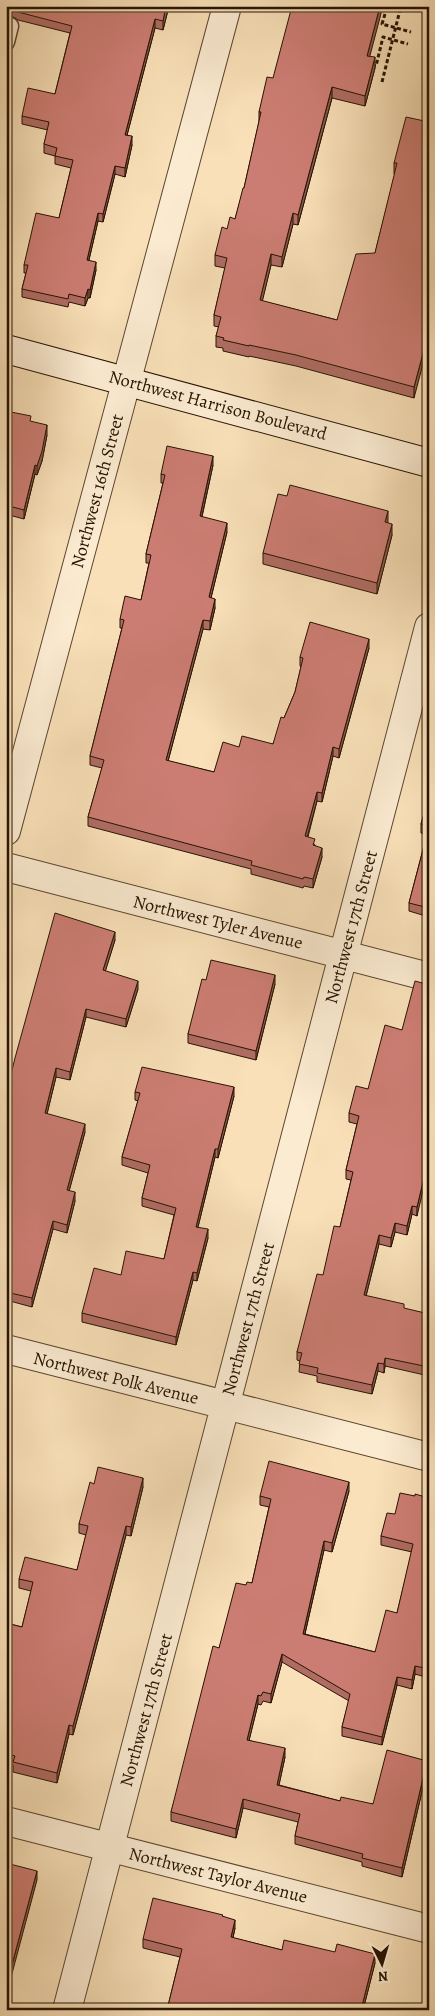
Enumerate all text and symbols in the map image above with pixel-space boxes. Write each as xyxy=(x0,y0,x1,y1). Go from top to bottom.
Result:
street label: Northwest Harrison Boulevard xyxy=(106,364,330,446)
street label: Northwest 16th Street xyxy=(65,411,129,571)
street label: Northwest 17th Street xyxy=(319,848,383,1006)
street label: Northwest Tyler Avenue xyxy=(131,889,305,955)
street label: Northwest 17th Street xyxy=(216,1240,280,1398)
street label: Northwest Polk Avenue xyxy=(31,1346,201,1410)
street label: Northwest 17th Street xyxy=(114,1631,178,1789)
street label: Northwest Taylor Avenue xyxy=(126,1841,310,1909)
north arrow xyxy=(358,1938,408,1988)
text: N xyxy=(377,1967,389,1986)

